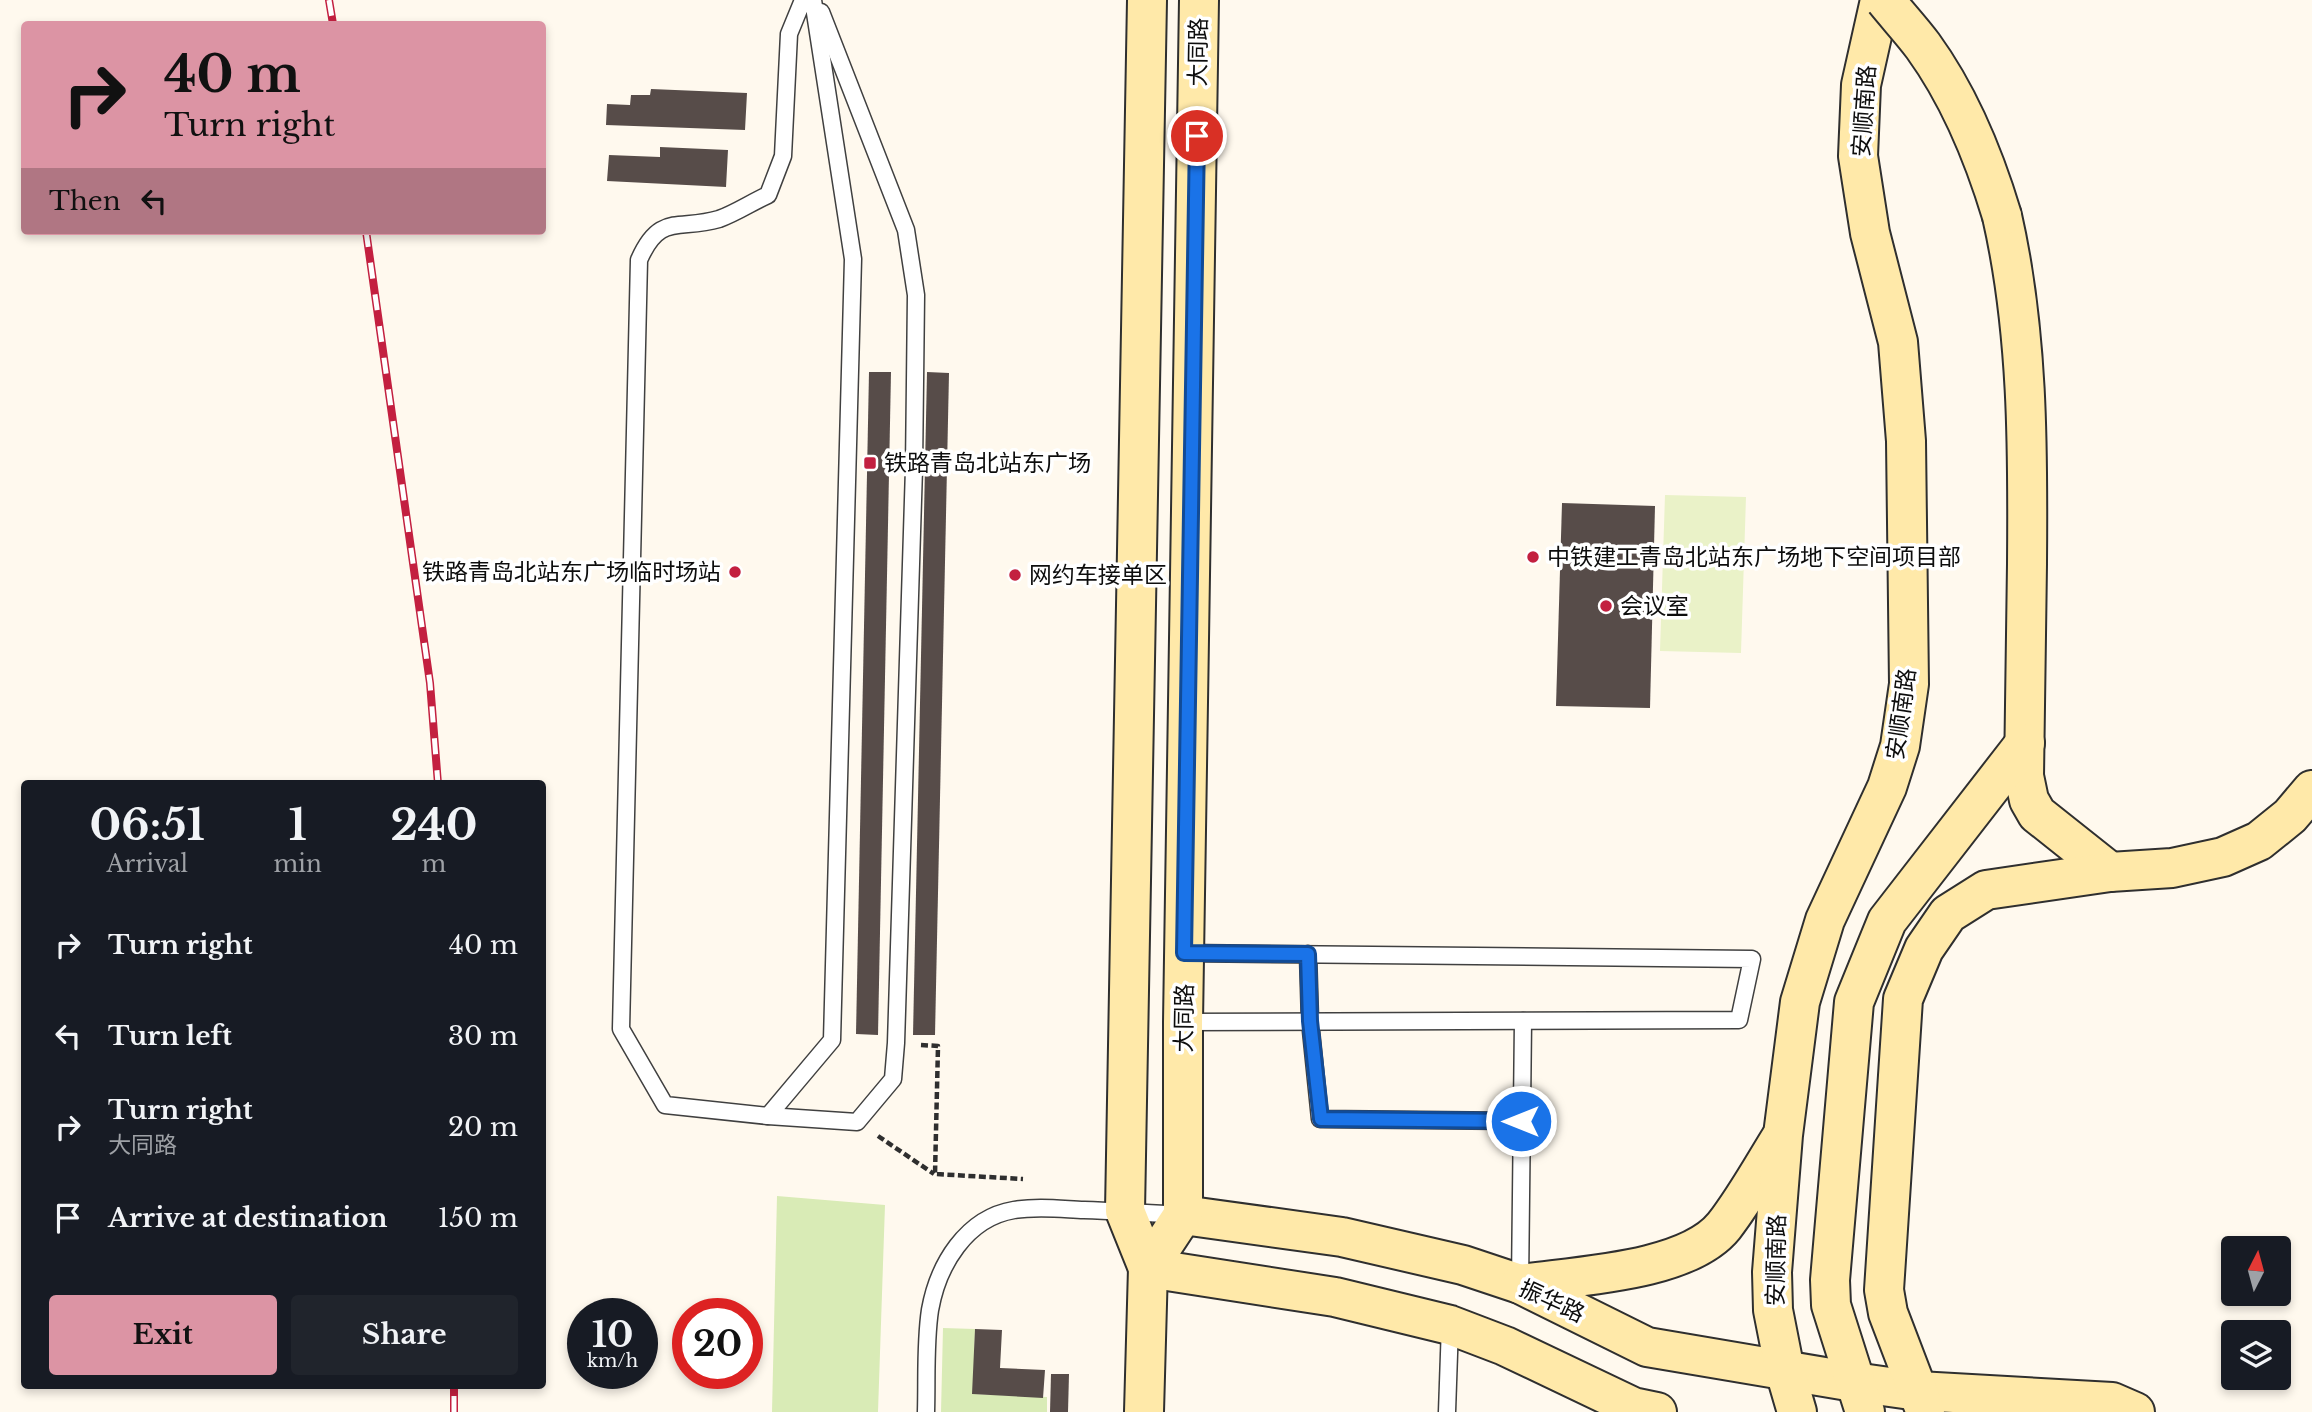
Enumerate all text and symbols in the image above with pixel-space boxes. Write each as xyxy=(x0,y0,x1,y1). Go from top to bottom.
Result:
street label: 大同路 xyxy=(1183,17,1213,87)
text: 40 m xyxy=(164,44,301,105)
icon: right xyxy=(49,49,140,140)
street label: 安顺南路 xyxy=(1847,64,1881,158)
text: Turn right xyxy=(164,105,335,145)
pin xyxy=(1167,106,1227,166)
icon: arrive xyxy=(1178,117,1216,155)
icon: left xyxy=(135,182,173,220)
text: Then xyxy=(49,185,121,217)
place label: 铁路青岛北站东广场 xyxy=(884,449,1091,477)
marker: 铁路青岛北站东广场 xyxy=(862,455,878,471)
place label: 中铁建工青岛北站东广场地下空间项目部 xyxy=(1547,543,1961,571)
marker: 中铁建工青岛北站东广场地下空间项目部 xyxy=(1525,549,1541,565)
place label: 铁路青岛北站东广场临时场站 xyxy=(422,558,721,586)
place label: 网约车接单区 xyxy=(1029,561,1167,589)
marker: 铁路青岛北站东广场临时场站 xyxy=(727,564,743,580)
marker: 网约车接单区 xyxy=(1007,567,1023,583)
place label: 会议室 xyxy=(1620,592,1689,620)
marker: 会议室 xyxy=(1598,598,1614,614)
street label: 安顺南路 xyxy=(1881,666,1921,762)
text: 06:51 xyxy=(90,799,205,851)
text: 1 xyxy=(288,799,307,851)
text: 240 xyxy=(390,799,477,851)
text: Arrival xyxy=(106,850,188,878)
text: min xyxy=(273,850,322,878)
text: m xyxy=(422,850,446,878)
icon: right xyxy=(49,926,87,964)
text: Turn right xyxy=(108,929,253,961)
text: 40 m xyxy=(449,929,518,961)
street label: 大同路 xyxy=(1169,983,1199,1053)
icon: left xyxy=(49,1017,87,1055)
text: Turn left xyxy=(108,1020,232,1052)
text: 30 m xyxy=(448,1020,518,1052)
position arrow xyxy=(1484,1084,1558,1158)
text: Turn right xyxy=(108,1094,253,1126)
icon: right xyxy=(49,1108,87,1146)
text: 20 m xyxy=(448,1111,518,1143)
text: 大同路 xyxy=(108,1131,177,1159)
icon: arrive xyxy=(49,1199,87,1237)
text: Arrive at destination xyxy=(108,1202,388,1234)
text: 150 m xyxy=(438,1202,518,1234)
street label: 安顺南路 xyxy=(1761,1214,1791,1306)
north arrow xyxy=(2221,1236,2291,1306)
map controls xyxy=(2221,1236,2291,1390)
street label: 振华路 xyxy=(1515,1274,1589,1328)
button: Exit xyxy=(49,1295,277,1375)
button: Share xyxy=(291,1295,518,1375)
speed limit sign: 20 xyxy=(672,1298,763,1389)
text: 10 xyxy=(592,1313,633,1356)
button: layers xyxy=(2221,1320,2291,1390)
text: km/h xyxy=(587,1350,638,1372)

